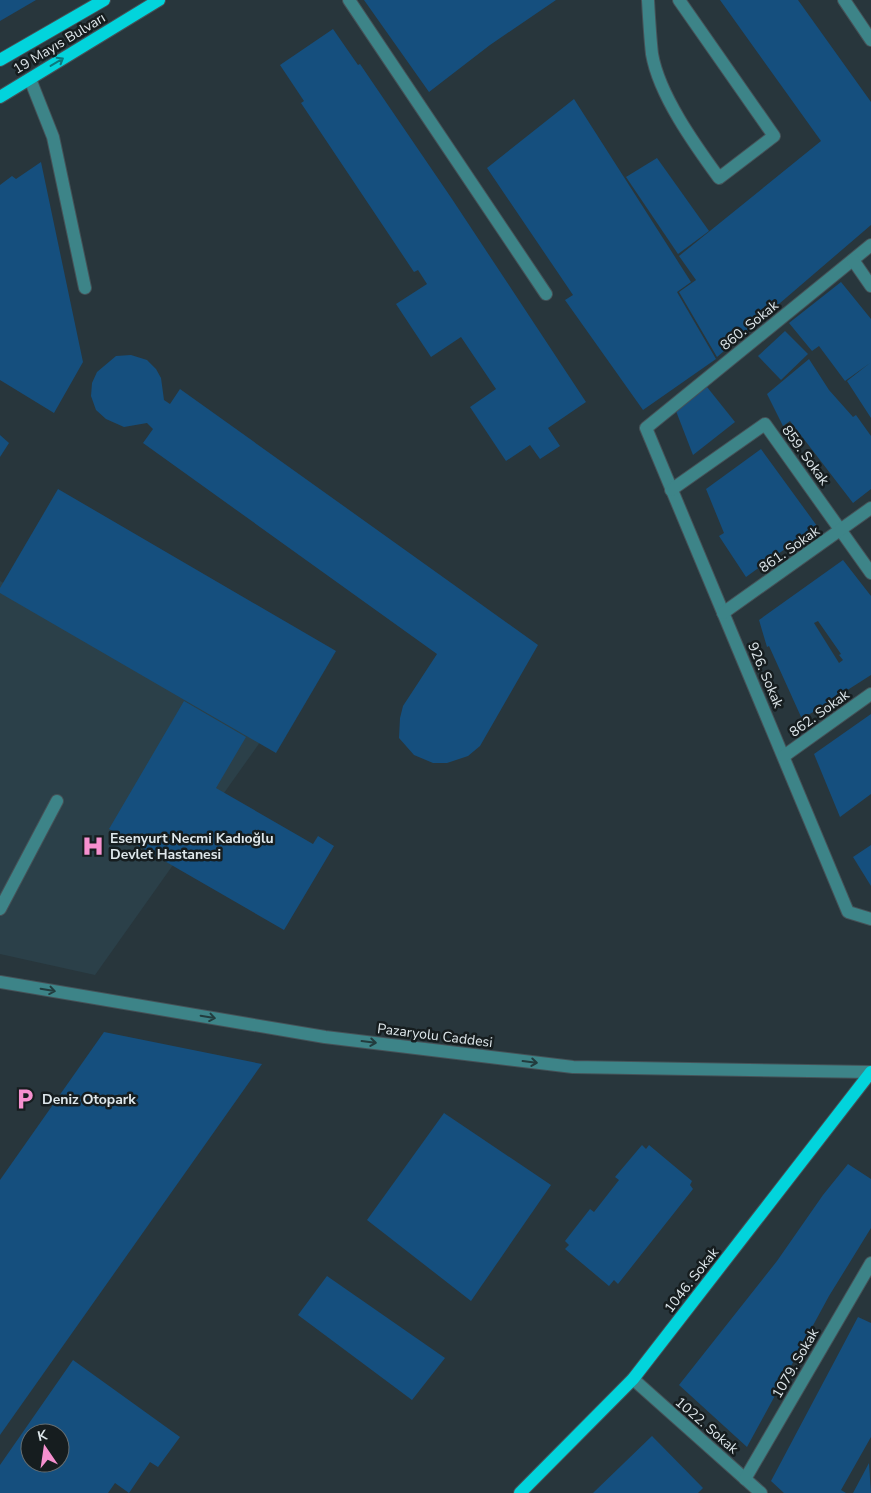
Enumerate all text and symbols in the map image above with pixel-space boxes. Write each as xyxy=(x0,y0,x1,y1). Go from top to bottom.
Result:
street label: 19 Mayıs Bulvarı xyxy=(10,8,109,78)
one-way arrow xyxy=(49,57,63,67)
street label: 860. Sokak xyxy=(716,295,783,355)
street label: 859. Sokak xyxy=(777,422,834,490)
street label: 861. Sokak xyxy=(755,521,824,577)
street label: 926. Sokak xyxy=(743,639,788,712)
street label: 862. Sokak xyxy=(786,685,854,742)
place label: Esenyurt Necmi Kadıoğlu Devlet Hastanesi xyxy=(110,829,274,864)
hospital icon: Esenyurt Necmi Kadıoğlu Devlet Hastanesi xyxy=(80,833,106,859)
one-way arrow xyxy=(40,986,56,996)
one-way arrow xyxy=(200,1013,216,1023)
street label: Pazaryolu Caddesi xyxy=(376,1019,494,1052)
one-way arrow xyxy=(361,1037,377,1047)
one-way arrow xyxy=(522,1057,538,1067)
parking icon: Deniz Otopark xyxy=(12,1086,38,1112)
place label: Deniz Otopark xyxy=(42,1090,136,1109)
street label: 1046. Sokak xyxy=(660,1243,724,1317)
street label: 1079. Sokak xyxy=(768,1324,824,1402)
street label: 1022. Sokak xyxy=(671,1393,743,1459)
north arrow xyxy=(20,1423,70,1473)
text: K xyxy=(36,1425,50,1446)

